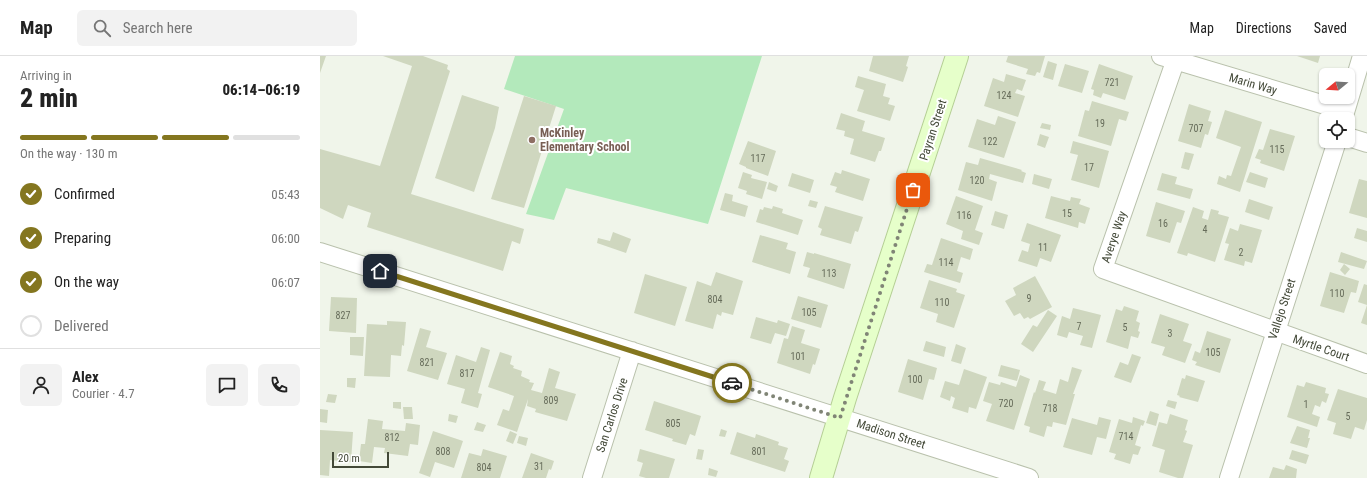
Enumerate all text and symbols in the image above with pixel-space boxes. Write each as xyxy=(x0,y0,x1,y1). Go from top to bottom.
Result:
search box xyxy=(77,10,357,46)
text: Map xyxy=(20,16,53,39)
icon: search xyxy=(91,17,113,39)
text: Search here xyxy=(123,19,193,37)
text: Map xyxy=(1190,20,1214,36)
text: Directions xyxy=(1236,20,1292,36)
text: Saved xyxy=(1314,20,1347,36)
text: Arriving in xyxy=(20,68,72,83)
north arrow xyxy=(1319,68,1355,104)
map controls xyxy=(1319,68,1355,148)
street label: Marin Way xyxy=(1227,70,1279,98)
house number: 721 xyxy=(1105,77,1119,88)
text: 06:14–06:19 xyxy=(222,81,300,99)
text: 2 min xyxy=(20,83,78,113)
house number: 124 xyxy=(997,90,1011,101)
street label: Payran Street xyxy=(917,97,950,162)
button: locate xyxy=(1319,112,1355,148)
house number: 19 xyxy=(1095,118,1105,129)
house number: 707 xyxy=(1189,123,1203,134)
place label: McKinley Elementary School xyxy=(540,126,630,154)
marker: McKinley Elementary School xyxy=(527,135,537,145)
house number: 122 xyxy=(983,136,997,147)
house number: 115 xyxy=(1270,144,1284,155)
text: On the way · 130 m xyxy=(20,146,117,161)
house number: 117 xyxy=(751,153,765,164)
house number: 17 xyxy=(1084,162,1094,173)
pin xyxy=(896,173,930,207)
house number: 120 xyxy=(970,175,984,186)
icon: bag xyxy=(902,179,924,201)
icon: check xyxy=(20,183,42,205)
text: Confirmed xyxy=(54,185,115,203)
text: 05:43 xyxy=(271,187,300,202)
house number: 15 xyxy=(1062,208,1072,219)
street label: Averye Way xyxy=(1099,209,1129,265)
house number: 116 xyxy=(957,210,971,221)
house number: 16 xyxy=(1158,218,1168,229)
house number: 4 xyxy=(1203,224,1208,235)
icon: check xyxy=(20,227,42,249)
text: Preparing xyxy=(54,229,111,247)
text: 06:00 xyxy=(271,231,300,246)
house number: 11 xyxy=(1038,242,1048,253)
house number: 2 xyxy=(1239,247,1244,258)
pin xyxy=(363,254,397,288)
house number: 114 xyxy=(939,257,953,268)
icon: home xyxy=(369,260,391,282)
house number: 113 xyxy=(822,268,836,279)
icon: check xyxy=(20,271,42,293)
text: On the way xyxy=(54,273,119,291)
text: 06:07 xyxy=(271,275,300,290)
street label: Vallejo Street xyxy=(1266,276,1299,341)
house number: 110 xyxy=(1330,288,1344,299)
house number: 9 xyxy=(1027,293,1032,304)
house number: 804 xyxy=(708,294,722,305)
house number: 110 xyxy=(935,297,949,308)
house number: 105 xyxy=(802,307,816,318)
house number: 827 xyxy=(336,310,350,321)
text: Delivered xyxy=(54,317,109,335)
house number: 7 xyxy=(1077,321,1082,332)
house number: 5 xyxy=(1123,322,1128,333)
house number: 3 xyxy=(1168,328,1173,339)
street label: Myrtle Court xyxy=(1291,332,1352,364)
house number: 105 xyxy=(1206,347,1220,358)
house number: 101 xyxy=(791,351,805,362)
house number: 821 xyxy=(420,357,434,368)
courier xyxy=(712,363,752,403)
button: person xyxy=(20,364,62,406)
button: chat xyxy=(206,364,248,406)
button: phone xyxy=(258,364,300,406)
text: Alex xyxy=(72,368,99,386)
house number: 817 xyxy=(460,368,474,379)
icon: car xyxy=(721,372,743,394)
house number: 100 xyxy=(908,374,922,385)
street label: San Carlos Drive xyxy=(593,376,631,454)
text: Courier · 4.7 xyxy=(72,386,135,401)
house number: 809 xyxy=(544,395,558,406)
house number: 720 xyxy=(999,398,1013,409)
house number: 1 xyxy=(1304,399,1308,410)
house number: 718 xyxy=(1043,403,1057,414)
house number: 5 xyxy=(1346,411,1351,422)
street label: Madison Street xyxy=(855,416,928,452)
house number: 805 xyxy=(666,418,680,429)
house number: 714 xyxy=(1119,431,1133,442)
house number: 812 xyxy=(385,432,399,443)
house number: 808 xyxy=(436,446,450,457)
house number: 801 xyxy=(752,446,766,457)
scale bar xyxy=(332,450,389,469)
text: 20 m xyxy=(338,452,360,465)
house number: 31 xyxy=(534,461,544,472)
house number: 804 xyxy=(477,462,491,473)

